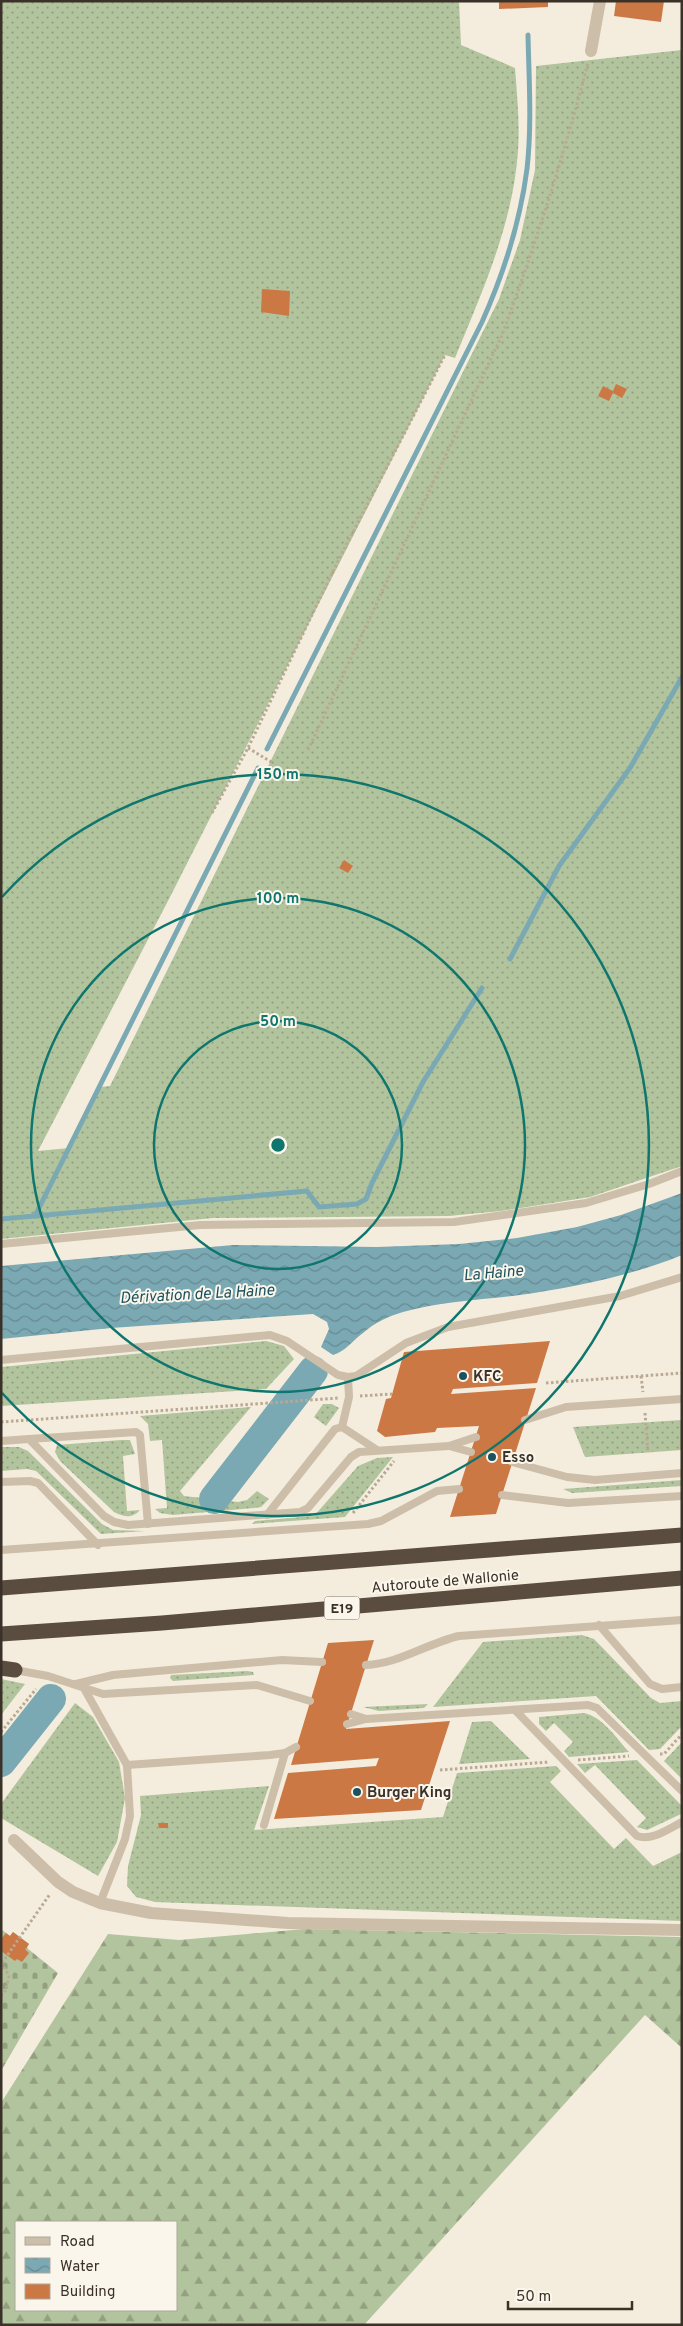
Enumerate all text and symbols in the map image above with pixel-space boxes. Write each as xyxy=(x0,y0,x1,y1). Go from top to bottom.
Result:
text: 150 m xyxy=(257,766,299,785)
text: 100 m xyxy=(257,890,299,909)
text: 50 m xyxy=(260,1013,296,1032)
centre of rings xyxy=(269,1136,287,1154)
water label: La Haine xyxy=(462,1261,525,1287)
water label: Dérivation de La Haine xyxy=(119,1281,276,1309)
place label: KFC xyxy=(473,1368,502,1387)
marker: KFC xyxy=(457,1370,469,1382)
place label: Esso xyxy=(502,1449,534,1468)
marker: Esso xyxy=(486,1451,498,1463)
street label: Autoroute de Wallonie xyxy=(371,1567,520,1598)
road number: E19 xyxy=(324,1596,360,1620)
place label: Burger King xyxy=(367,1784,452,1803)
marker: Burger King xyxy=(351,1786,363,1798)
legend xyxy=(15,2221,178,2311)
text: Road xyxy=(60,2233,95,2252)
text: Water xyxy=(60,2258,100,2277)
scale bar xyxy=(508,2278,632,2310)
text: Building xyxy=(60,2283,115,2302)
text: 50 m xyxy=(516,2288,551,2307)

